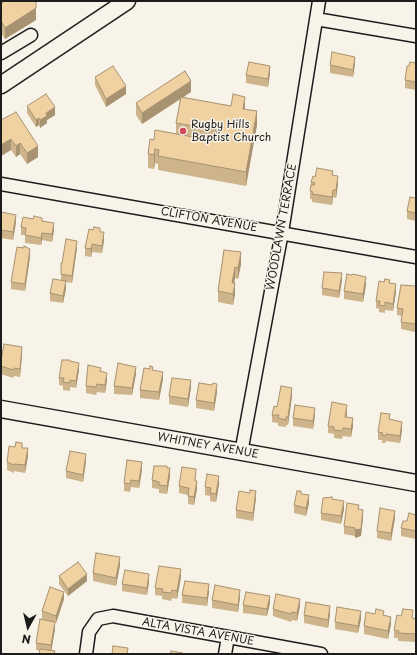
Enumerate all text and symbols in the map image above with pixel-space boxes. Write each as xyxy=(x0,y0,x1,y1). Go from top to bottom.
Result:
place label: Rugby Hills Baptist Church xyxy=(191,118,271,144)
marker: Rugby Hills Baptist Church xyxy=(178,126,188,136)
street label: WOODLAWN TERRACE xyxy=(264,163,300,291)
street label: CLIFTON AVENUE xyxy=(160,205,258,235)
street label: WHITNEY AVENUE xyxy=(156,431,260,461)
north arrow xyxy=(8,607,48,647)
street label: ALTA VISTA AVENUE xyxy=(141,616,255,648)
text: N xyxy=(21,630,32,648)

